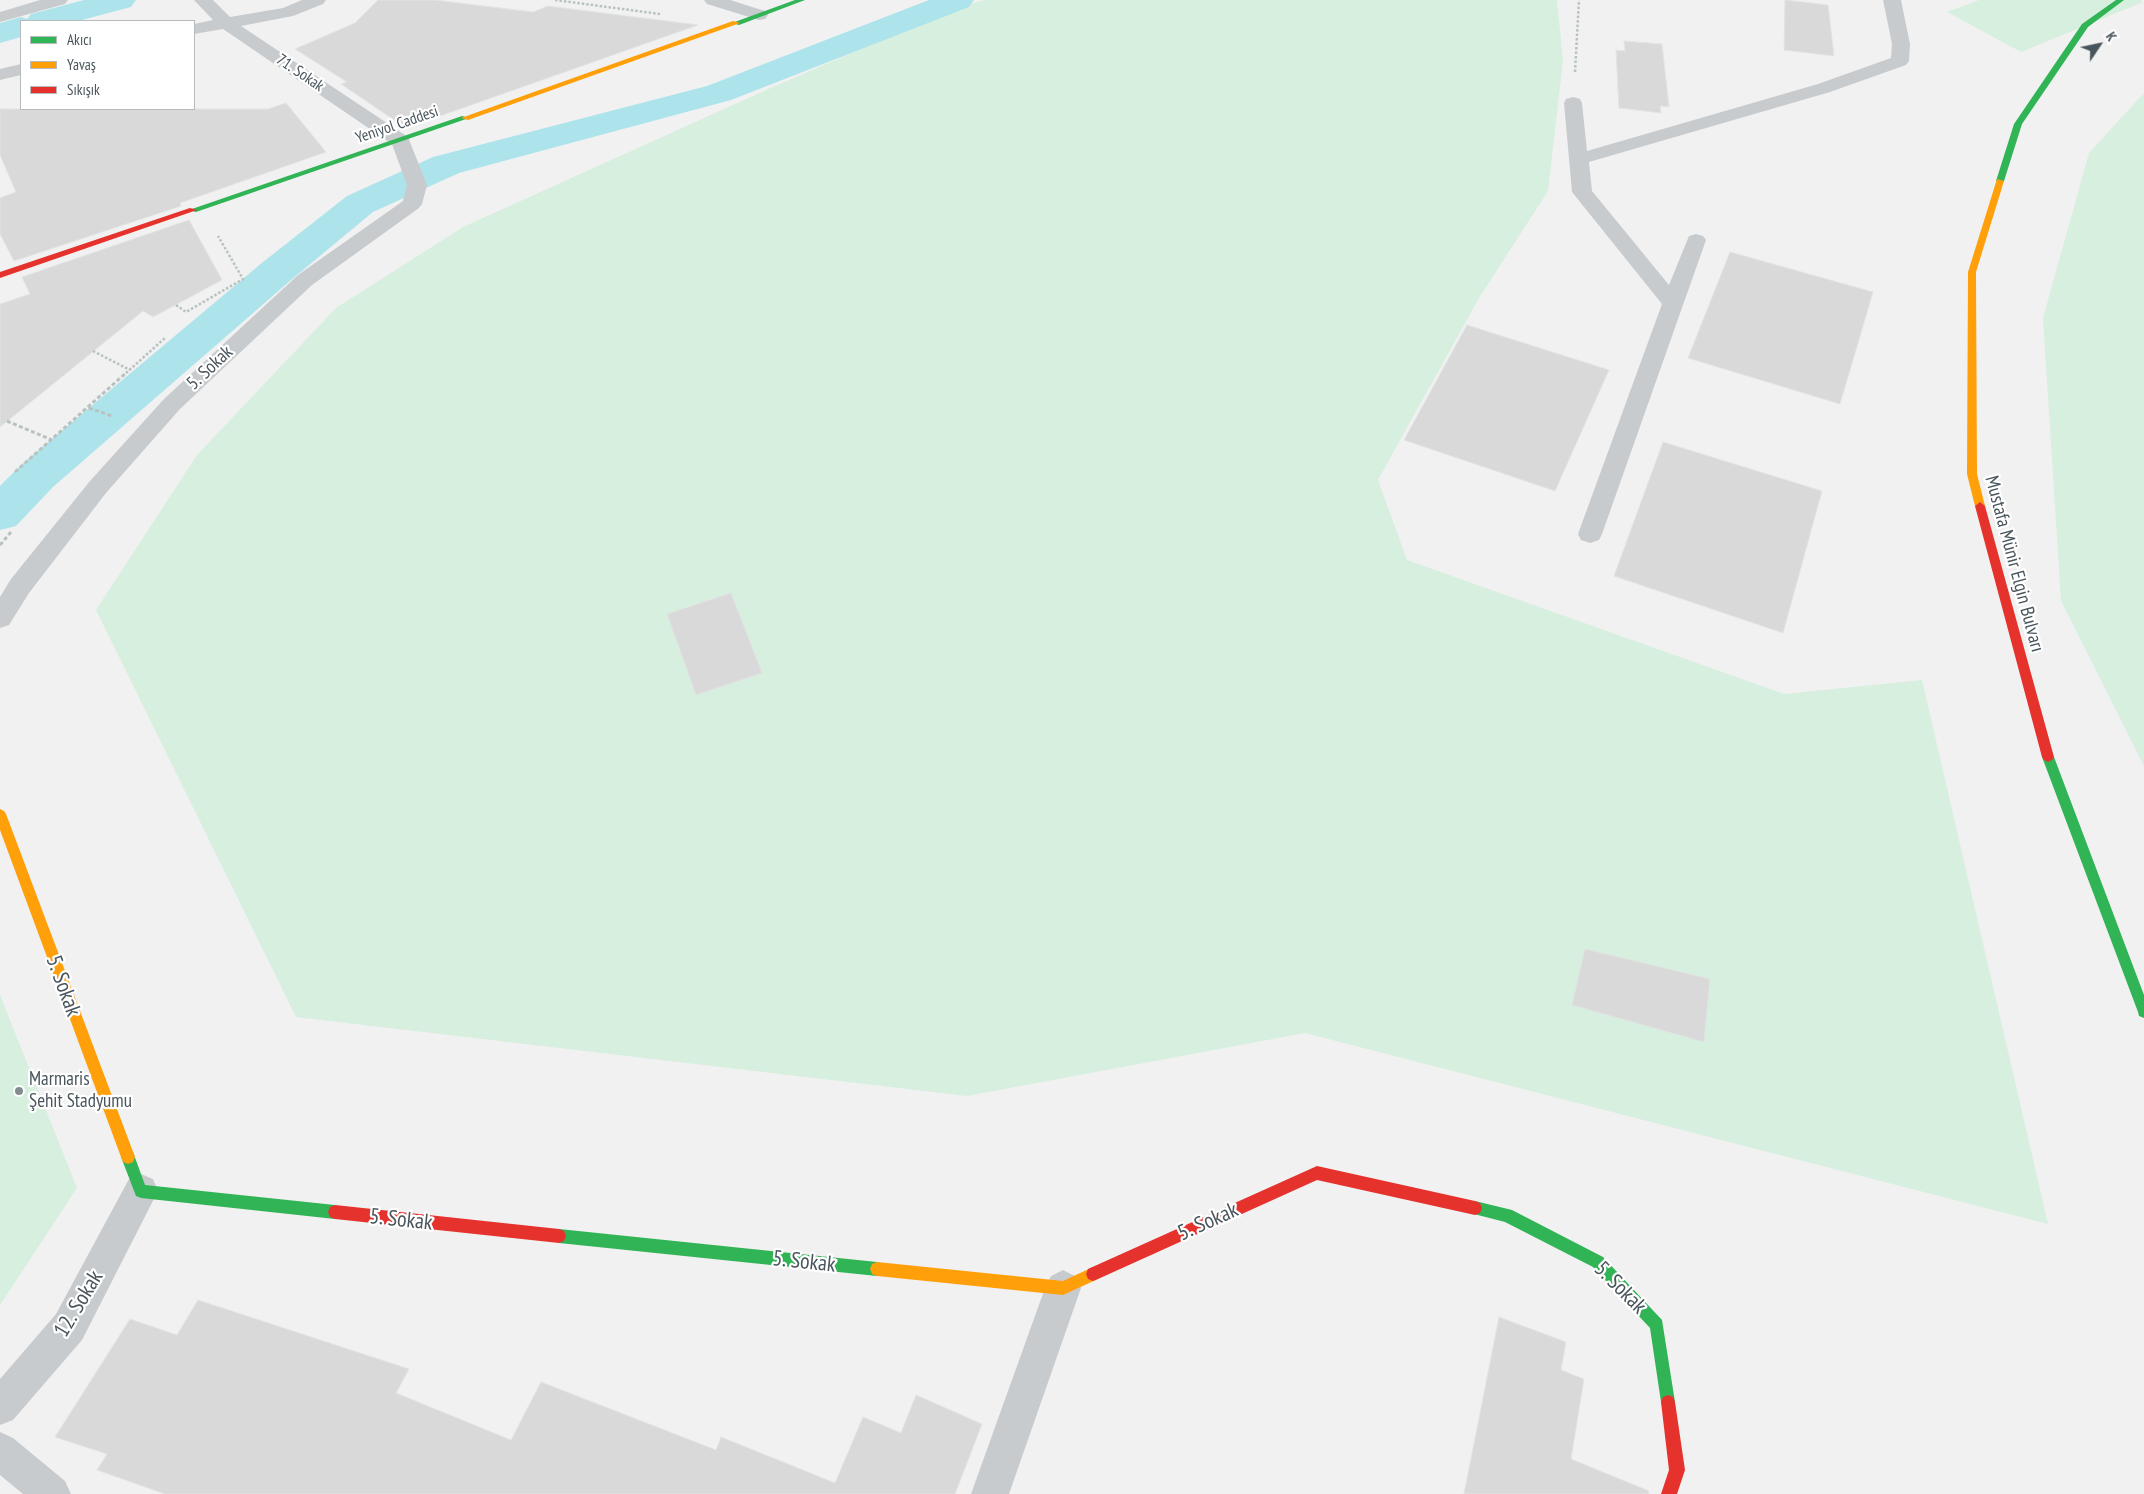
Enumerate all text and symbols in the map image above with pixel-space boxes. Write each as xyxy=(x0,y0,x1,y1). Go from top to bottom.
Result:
legend xyxy=(20,20,195,110)
north arrow xyxy=(2074,20,2124,70)
text: K xyxy=(2102,29,2121,45)
text: Akıcı xyxy=(67,30,92,49)
street label: 71. Sokak xyxy=(273,50,327,96)
text: Yavaş xyxy=(67,55,96,74)
text: Sıkışık xyxy=(67,80,100,99)
street label: Yeniyol Caddesi xyxy=(353,102,441,148)
street label: 5. Sokak xyxy=(182,341,238,395)
street label: Mustafa Münir Elgin Bulvarı xyxy=(1980,473,2048,655)
street label: 5. Sokak xyxy=(40,952,86,1020)
place label: Marmaris Şehit Stadyumu xyxy=(29,1069,132,1113)
marker: Marmaris Şehit Stadyumu xyxy=(13,1085,25,1097)
street label: 5. Sokak xyxy=(1174,1197,1242,1247)
street label: 5. Sokak xyxy=(368,1204,434,1236)
street label: 5. Sokak xyxy=(771,1246,837,1278)
street label: 5. Sokak xyxy=(1588,1256,1652,1320)
street label: 12. Sokak xyxy=(49,1266,109,1342)

